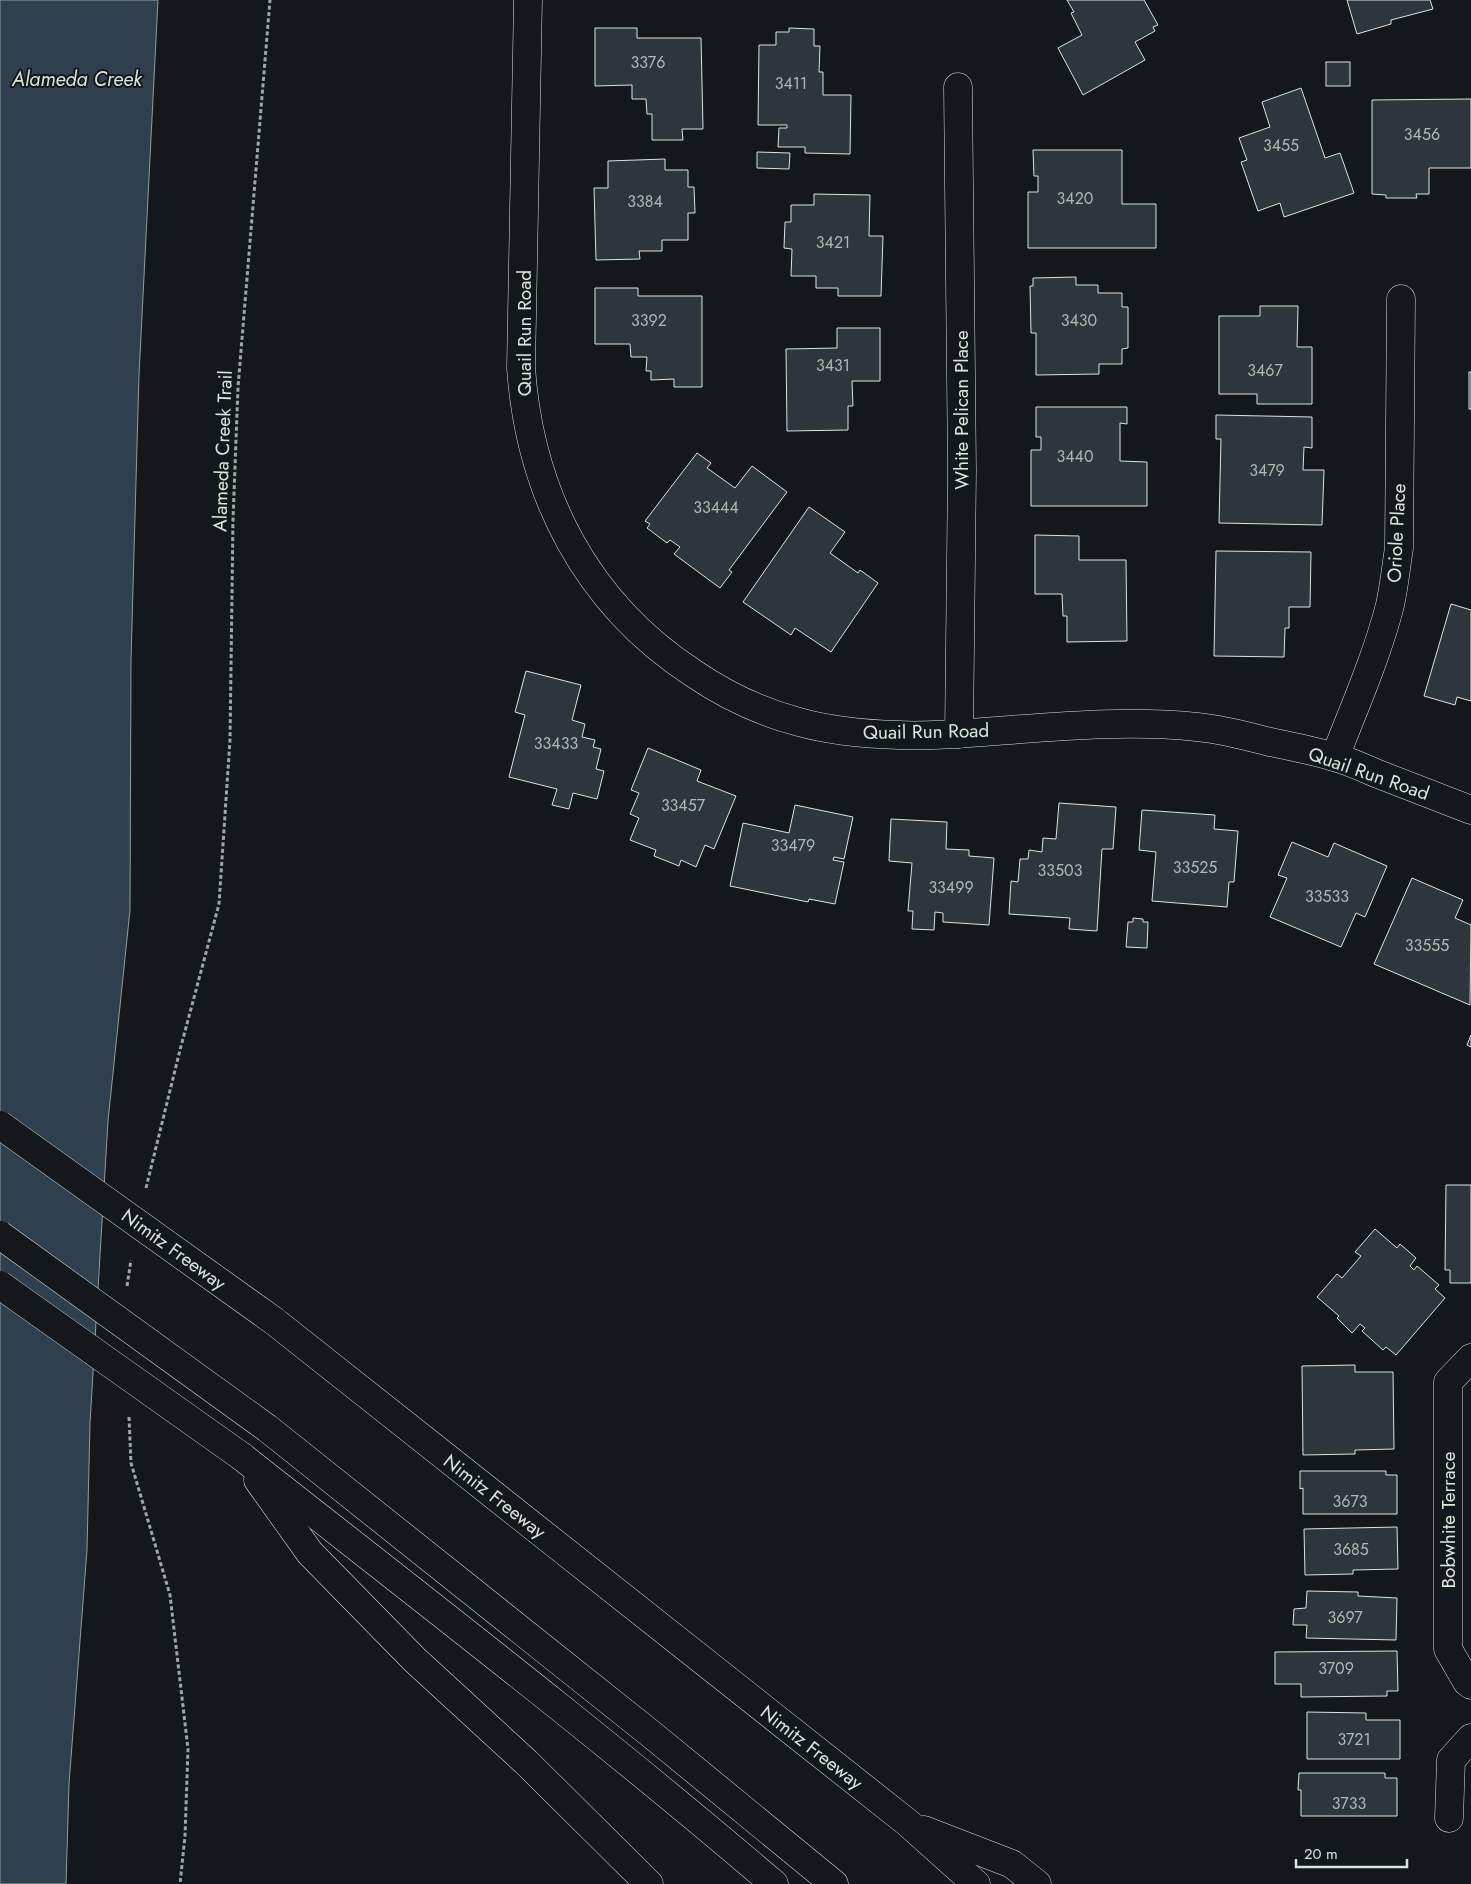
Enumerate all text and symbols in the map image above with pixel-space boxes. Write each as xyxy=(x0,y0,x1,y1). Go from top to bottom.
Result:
house number: 3376 xyxy=(631,51,665,74)
water label: Alameda Creek xyxy=(11,65,143,94)
house number: 3411 xyxy=(775,72,807,95)
house number: 3456 xyxy=(1404,123,1440,146)
house number: 3455 xyxy=(1263,134,1299,157)
house number: 3420 xyxy=(1057,187,1093,210)
house number: 3384 xyxy=(627,190,663,213)
house number: 3421 xyxy=(816,231,850,254)
street label: Quail Run Road xyxy=(511,270,538,396)
house number: 3392 xyxy=(631,309,667,332)
house number: 3430 xyxy=(1061,309,1097,332)
street label: White Pelican Place xyxy=(948,330,975,490)
house number: 3431 xyxy=(816,354,850,377)
house number: 3467 xyxy=(1247,359,1283,382)
street label: Alameda Creek Trail xyxy=(206,370,239,532)
house number: 3440 xyxy=(1057,445,1094,468)
house number: 3479 xyxy=(1249,459,1285,482)
street label: Oriole Place xyxy=(1380,482,1413,583)
house number: 33444 xyxy=(693,496,739,519)
street label: Quail Run Road xyxy=(863,717,989,746)
house number: 33433 xyxy=(534,732,578,755)
street label: Quail Run Road xyxy=(1305,740,1433,807)
house number: 33457 xyxy=(661,794,706,817)
house number: 33479 xyxy=(771,834,815,857)
house number: 33525 xyxy=(1173,856,1217,879)
house number: 33503 xyxy=(1038,859,1083,882)
house number: 33499 xyxy=(928,876,974,899)
house number: 33533 xyxy=(1305,885,1349,908)
house number: 33555 xyxy=(1405,934,1449,957)
street label: Nimitz Freeway xyxy=(116,1202,232,1297)
street label: Nimitz Freeway xyxy=(438,1448,552,1545)
street label: Bobwhite Terrace xyxy=(1435,1451,1462,1589)
house number: 3673 xyxy=(1332,1490,1368,1513)
house number: 3685 xyxy=(1333,1538,1369,1561)
house number: 3697 xyxy=(1327,1606,1363,1629)
house number: 3709 xyxy=(1318,1657,1354,1680)
street label: Nimitz Freeway xyxy=(755,1699,869,1796)
house number: 3721 xyxy=(1337,1728,1371,1751)
house number: 3733 xyxy=(1332,1792,1366,1815)
scale bar xyxy=(1296,1836,1407,1868)
text: 20 m xyxy=(1304,1843,1338,1865)

